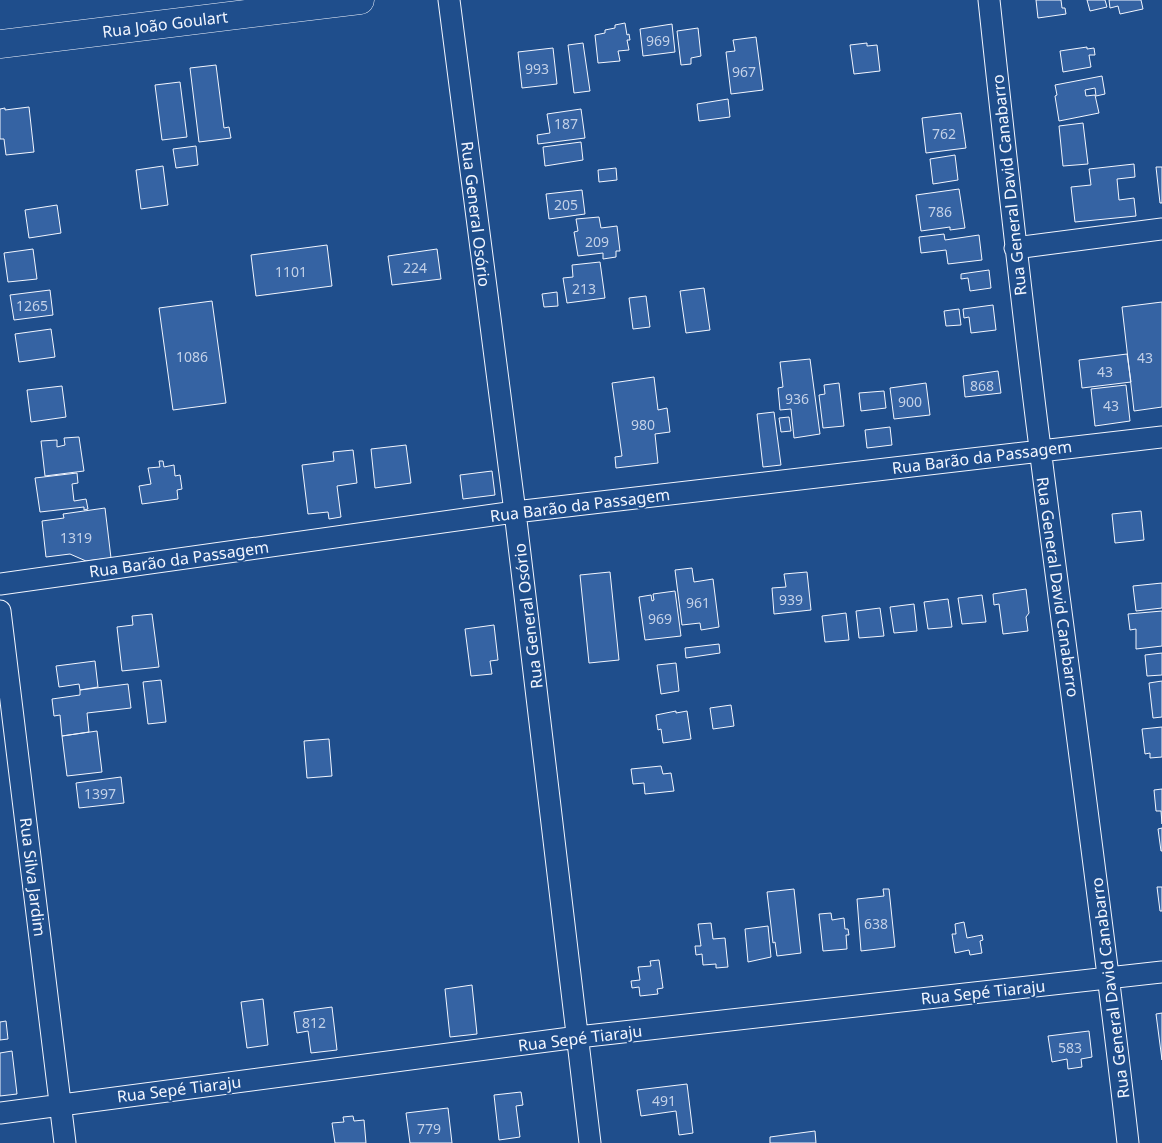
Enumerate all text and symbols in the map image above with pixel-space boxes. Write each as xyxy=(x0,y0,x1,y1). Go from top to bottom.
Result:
street label: Rua João Goulart xyxy=(101,5,229,43)
house number: 969 xyxy=(646,31,670,50)
house number: 993 xyxy=(525,59,549,78)
house number: 967 xyxy=(732,62,756,81)
street label: Rua General David Canabarro xyxy=(986,73,1032,297)
house number: 187 xyxy=(554,114,578,133)
house number: 762 xyxy=(932,124,956,143)
street label: Rua General Osório xyxy=(456,140,496,288)
house number: 205 xyxy=(554,195,578,214)
house number: 786 xyxy=(928,202,952,221)
house number: 209 xyxy=(585,232,609,251)
house number: 224 xyxy=(403,258,427,277)
house number: 1101 xyxy=(275,262,307,281)
house number: 213 xyxy=(572,279,596,298)
house number: 1265 xyxy=(16,296,48,315)
house number: 1086 xyxy=(176,347,208,366)
house number: 43 xyxy=(1137,348,1153,367)
house number: 43 xyxy=(1097,362,1113,381)
house number: 868 xyxy=(970,376,994,395)
house number: 936 xyxy=(785,389,809,408)
house number: 900 xyxy=(898,392,922,411)
house number: 43 xyxy=(1103,396,1119,415)
house number: 980 xyxy=(631,415,655,434)
street label: Rua Barão da Passagem xyxy=(891,435,1073,479)
street label: Rua General David Canabarro xyxy=(1032,475,1084,699)
street label: Rua Barão da Passagem xyxy=(489,483,671,527)
house number: 1319 xyxy=(60,528,92,547)
street label: Rua Barão da Passagem xyxy=(88,535,270,583)
street label: Rua General Osório xyxy=(508,542,548,690)
house number: 939 xyxy=(779,590,803,609)
house number: 961 xyxy=(686,593,710,612)
house number: 969 xyxy=(648,609,672,628)
house number: 1397 xyxy=(84,784,116,803)
street label: Rua Silva Jardim xyxy=(15,816,51,938)
street label: Rua General David Canabarro xyxy=(1086,876,1134,1100)
house number: 638 xyxy=(864,914,888,933)
street label: Rua Sepé Tiaraju xyxy=(920,975,1046,1009)
house number: 812 xyxy=(302,1013,326,1032)
street label: Rua Sepé Tiaraju xyxy=(517,1019,643,1057)
house number: 583 xyxy=(1058,1038,1082,1057)
street label: Rua Sepé Tiaraju xyxy=(116,1070,242,1108)
house number: 491 xyxy=(652,1091,676,1110)
house number: 779 xyxy=(417,1119,441,1138)

